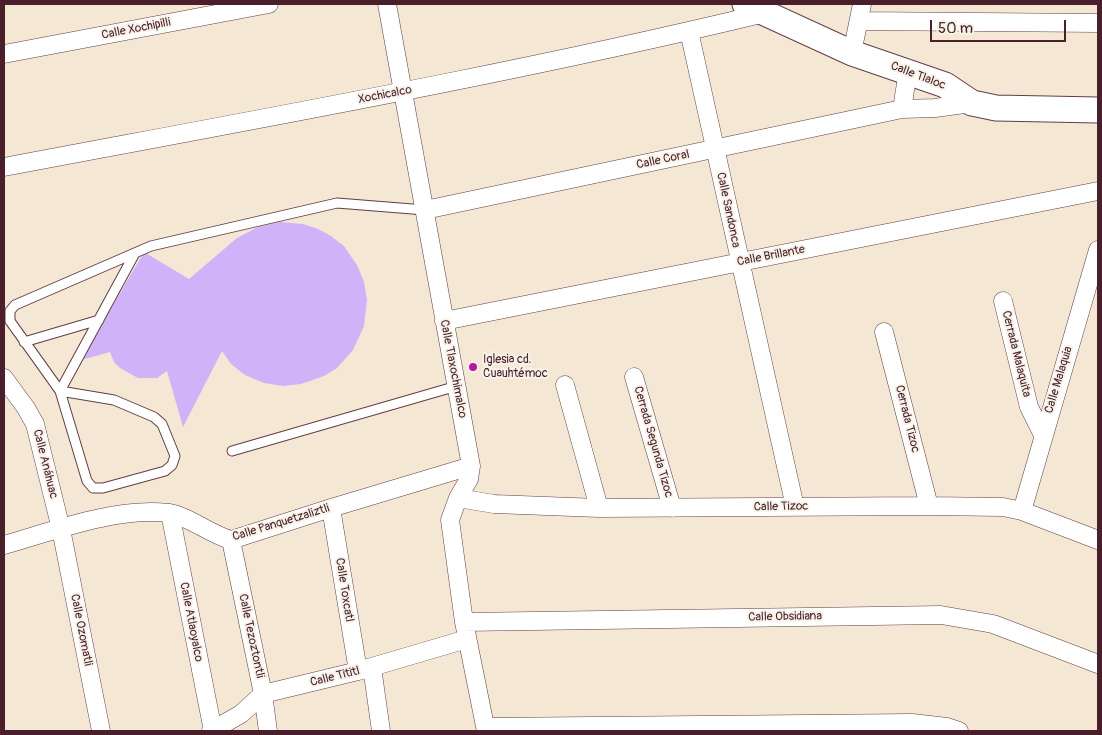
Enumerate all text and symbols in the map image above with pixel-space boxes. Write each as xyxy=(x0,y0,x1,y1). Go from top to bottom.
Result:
scale bar xyxy=(932,10,1068,42)
street label: Calle Xochipilli xyxy=(100,15,172,43)
text: 50 m xyxy=(938,19,973,38)
street label: Calle Tlaloc xyxy=(888,59,948,93)
street label: Xochicalco xyxy=(357,83,413,107)
street label: Calle Coral xyxy=(635,147,691,173)
street label: Calle Sandonca xyxy=(713,171,743,249)
street label: Calle Brillante xyxy=(736,242,806,270)
street label: Cerrada Malaquita xyxy=(998,309,1034,399)
street label: Calle Tlaxochimalco xyxy=(436,319,470,419)
street label: Calle Malaquia xyxy=(1042,345,1076,415)
place label: Iglesia cd. Cuauhtémoc xyxy=(483,353,548,381)
marker: Iglesia cd. Cuauhtémoc xyxy=(467,361,479,373)
street label: Cerrada Tizoc xyxy=(892,384,922,454)
street label: Cerrada Segunda Tizoc xyxy=(630,385,676,499)
street label: Calle Anáhuac xyxy=(29,428,61,500)
street label: Calle Tizoc xyxy=(753,499,809,515)
street label: Calle Panquetzaliztli xyxy=(231,501,331,545)
street label: Calle Toxcatl xyxy=(332,557,356,623)
street label: Calle Atlaoyalco xyxy=(176,581,206,663)
street label: Calle Ozomatli xyxy=(67,593,95,667)
street label: Calle Tezoztontli xyxy=(235,593,267,679)
street label: Calle Obsidiana xyxy=(748,609,822,625)
street label: Calle Tititl xyxy=(309,664,361,690)

